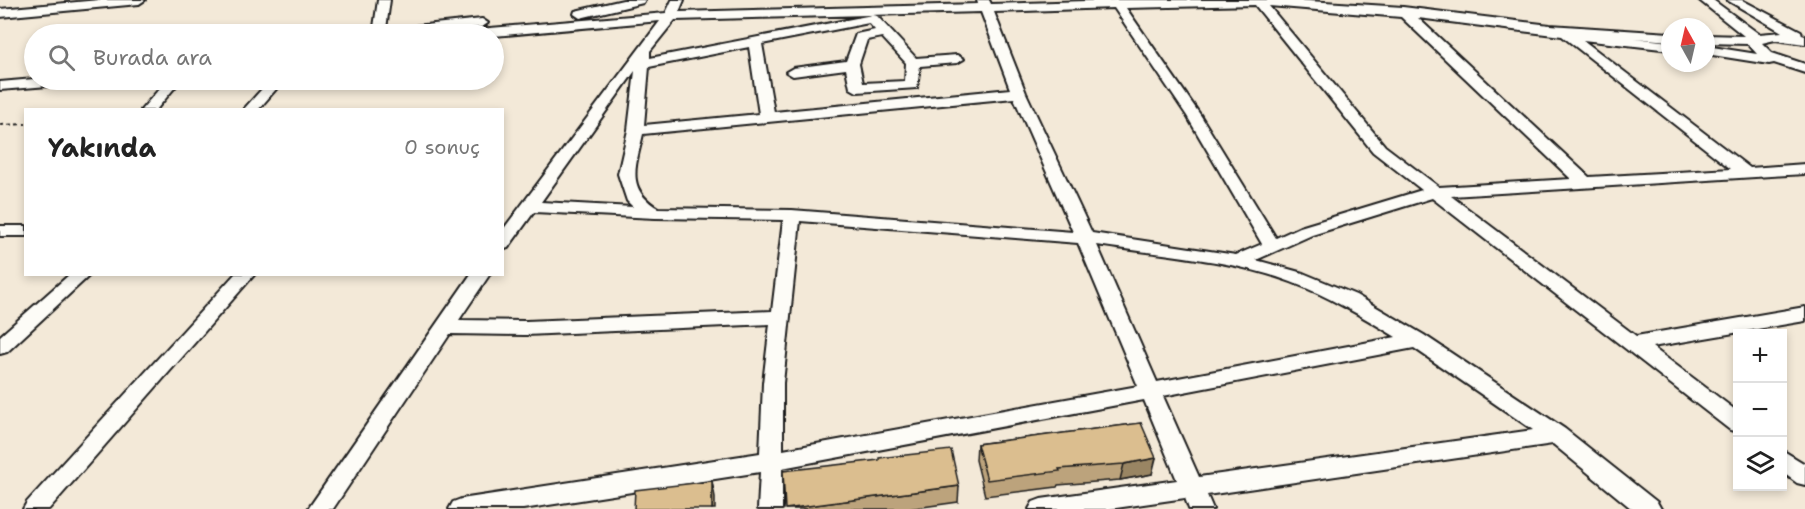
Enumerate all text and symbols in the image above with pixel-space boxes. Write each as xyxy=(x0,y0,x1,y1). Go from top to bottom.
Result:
north arrow xyxy=(1661,18,1715,72)
search box xyxy=(24,24,504,90)
icon: search xyxy=(45,41,78,74)
text: Burada ara xyxy=(93,43,212,72)
text: Yakında xyxy=(48,130,156,165)
text: 0 sonuç xyxy=(404,134,480,160)
map controls xyxy=(1733,329,1787,491)
button: + xyxy=(1733,329,1787,383)
button: − xyxy=(1733,383,1787,437)
button: layers xyxy=(1733,437,1787,491)

